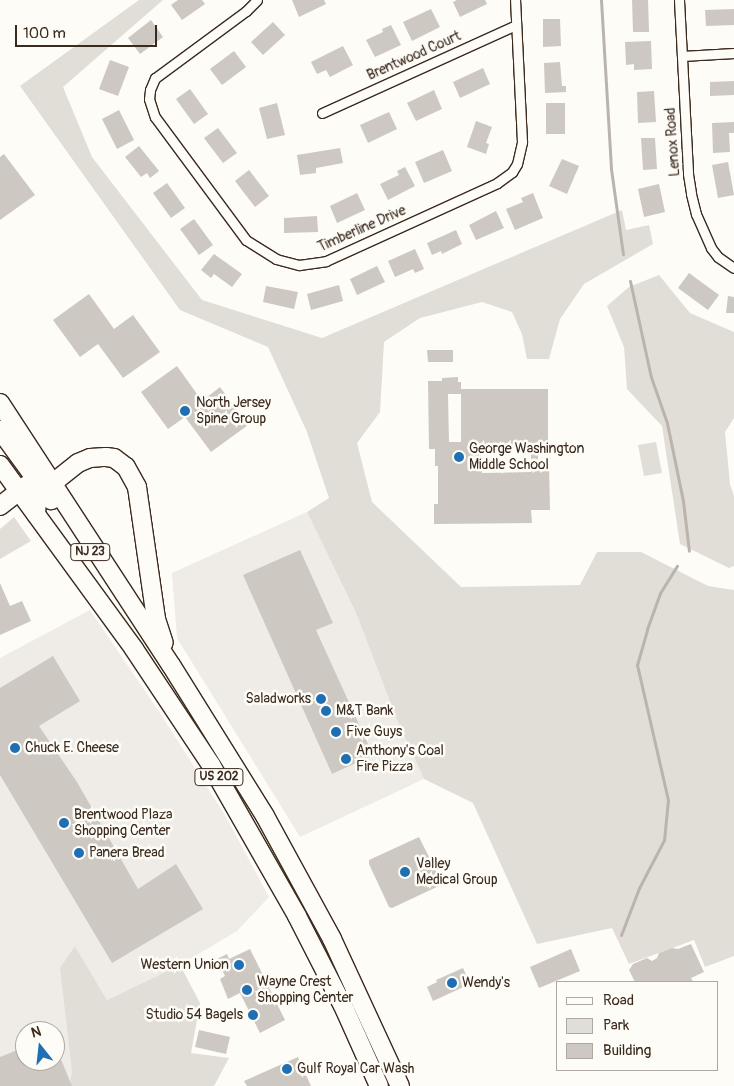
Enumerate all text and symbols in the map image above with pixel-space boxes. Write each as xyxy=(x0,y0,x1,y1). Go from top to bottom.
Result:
scale bar xyxy=(18,15,160,47)
text: 100 m xyxy=(23,24,66,43)
street label: Brentwood Court xyxy=(364,28,464,84)
street label: Lenox Road xyxy=(662,107,684,177)
street label: Timberline Drive xyxy=(315,202,409,256)
place label: North Jersey Spine Group xyxy=(196,395,271,428)
marker: North Jersey Spine Group xyxy=(178,404,192,418)
place label: George Washington Middle School xyxy=(469,441,584,474)
marker: George Washington Middle School xyxy=(453,451,465,463)
road number: NJ 23 xyxy=(70,542,110,562)
place label: Saladworks xyxy=(246,691,311,707)
marker: Saladworks xyxy=(315,693,327,705)
place label: M&T Bank xyxy=(336,703,393,719)
marker: M&T Bank xyxy=(320,705,332,717)
place label: Five Guys xyxy=(346,724,402,740)
marker: Five Guys xyxy=(330,726,342,738)
place label: Chuck E. Cheese xyxy=(25,740,119,756)
marker: Chuck E. Cheese xyxy=(9,742,21,754)
place label: Anthony's Coal Fire Pizza xyxy=(356,743,444,776)
marker: Anthony's Coal Fire Pizza xyxy=(340,753,352,765)
road number: US 202 xyxy=(194,768,244,786)
place label: Brentwood Plaza Shopping Center xyxy=(74,807,172,840)
marker: Brentwood Plaza Shopping Center xyxy=(58,817,70,829)
place label: Panera Bread xyxy=(89,845,165,861)
marker: Panera Bread xyxy=(73,847,85,859)
place label: Valley Medical Group xyxy=(416,856,497,889)
marker: Valley Medical Group xyxy=(398,865,412,879)
place label: Western Union xyxy=(140,957,229,973)
marker: Western Union xyxy=(233,959,245,971)
place label: Wayne Crest Shopping Center xyxy=(257,974,354,1006)
place label: Wendy's xyxy=(462,975,510,991)
marker: Wendy's xyxy=(446,977,458,989)
legend xyxy=(556,981,719,1071)
marker: Wayne Crest Shopping Center xyxy=(241,984,253,996)
text: Road xyxy=(603,991,634,1010)
place label: Studio 54 Bagels xyxy=(146,1007,243,1023)
marker: Studio 54 Bagels xyxy=(247,1009,259,1021)
text: Park xyxy=(603,1016,629,1035)
north arrow xyxy=(15,1021,65,1071)
text: N xyxy=(29,1023,43,1042)
text: Building xyxy=(603,1041,651,1060)
place label: Gulf Royal Car Wash xyxy=(297,1061,414,1077)
marker: Gulf Royal Car Wash xyxy=(281,1063,293,1075)

